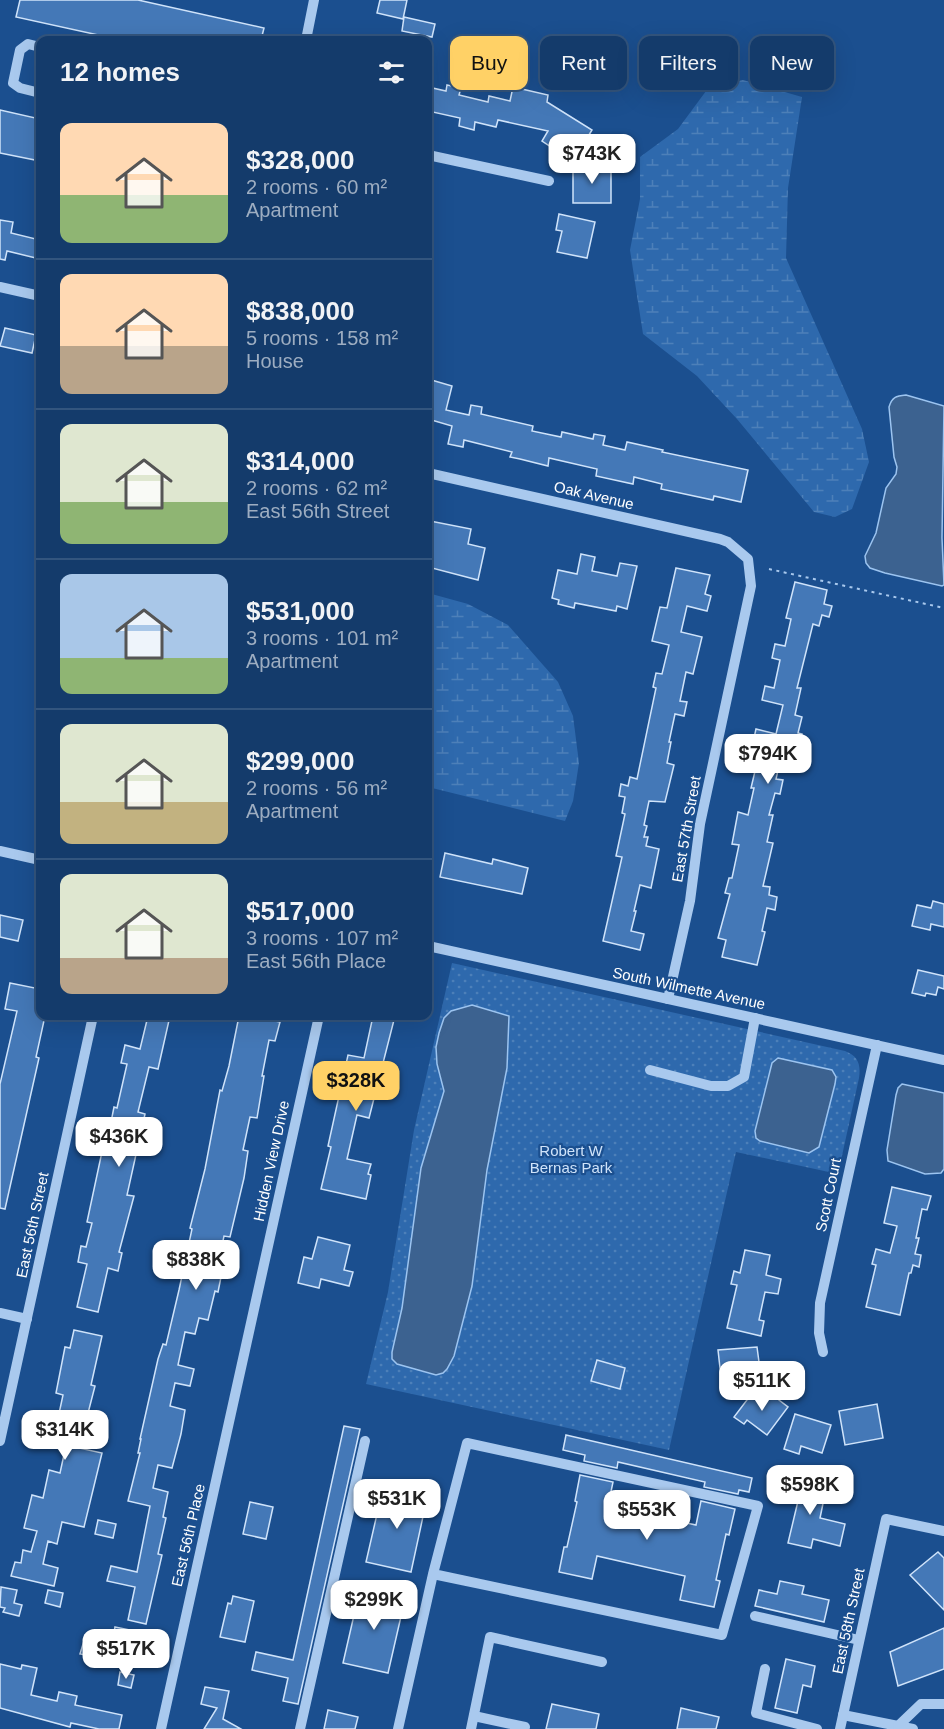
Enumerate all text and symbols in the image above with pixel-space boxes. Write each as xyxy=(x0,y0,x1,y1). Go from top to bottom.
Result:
chip: Buy xyxy=(450,36,528,90)
chip: Rent xyxy=(540,36,627,90)
chip: Filters xyxy=(639,36,738,90)
chip: New xyxy=(750,36,834,90)
icon: filters xyxy=(375,56,408,89)
text: 12 homes xyxy=(60,57,180,87)
pin: $743K xyxy=(550,134,634,185)
text: $743K xyxy=(563,142,621,164)
text: $328,000 xyxy=(246,145,354,175)
icon: home xyxy=(108,147,180,219)
text: 2 rooms · 60 m² xyxy=(246,176,387,198)
text: Apartment xyxy=(246,199,338,221)
text: $838,000 xyxy=(246,296,354,326)
icon: home xyxy=(108,298,180,370)
text: 5 rooms · 158 m² xyxy=(246,327,398,349)
text: House xyxy=(246,350,304,372)
text: $314,000 xyxy=(246,446,354,476)
icon: home xyxy=(108,448,180,520)
text: 2 rooms · 62 m² xyxy=(246,477,387,499)
street label: Oak Avenue xyxy=(552,478,636,512)
text: East 56th Street xyxy=(246,500,389,522)
text: $531,000 xyxy=(246,596,354,626)
icon: home xyxy=(108,598,180,670)
text: 3 rooms · 101 m² xyxy=(246,627,398,649)
text: Apartment xyxy=(246,650,338,672)
pin: $794K xyxy=(726,734,810,785)
text: $794K xyxy=(739,742,797,764)
text: $299,000 xyxy=(246,746,354,776)
icon: home xyxy=(108,748,180,820)
street label: East 57th Street xyxy=(668,774,704,883)
text: 2 rooms · 56 m² xyxy=(246,777,387,799)
text: Apartment xyxy=(246,800,338,822)
text: $517,000 xyxy=(246,896,354,926)
icon: home xyxy=(108,898,180,970)
text: 3 rooms · 107 m² xyxy=(246,927,398,949)
text: East 56th Place xyxy=(246,950,386,972)
street label: South Wilmette Avenue xyxy=(611,964,767,1012)
pin: $328K xyxy=(314,1061,398,1112)
text: $328K xyxy=(327,1069,385,1091)
street label: Hidden View Drive xyxy=(250,1099,292,1223)
pin: $436K xyxy=(77,1117,161,1168)
text: $436K xyxy=(90,1125,148,1147)
park label: Robert W Bernas Park xyxy=(530,1142,613,1176)
street label: Scott Court xyxy=(812,1156,844,1233)
street label: East 56th Street xyxy=(13,1170,52,1279)
pin: $838K xyxy=(154,1240,238,1291)
text: $838K xyxy=(167,1248,225,1270)
pin: $511K xyxy=(720,1361,804,1412)
text: $511K xyxy=(733,1369,791,1391)
pin: $314K xyxy=(23,1410,107,1461)
text: $314K xyxy=(36,1418,94,1440)
pin: $598K xyxy=(768,1465,852,1516)
text: $598K xyxy=(781,1473,839,1495)
pin: $531K xyxy=(355,1479,439,1530)
street label: East 56th Place xyxy=(168,1482,208,1588)
text: $531K xyxy=(368,1487,426,1509)
pin: $553K xyxy=(605,1490,689,1541)
text: $553K xyxy=(618,1498,676,1520)
street label: East 58th Street xyxy=(829,1566,868,1675)
pin: $299K xyxy=(332,1580,416,1631)
text: $299K xyxy=(345,1588,403,1610)
pin: $517K xyxy=(84,1629,168,1680)
text: $517K xyxy=(97,1637,155,1659)

